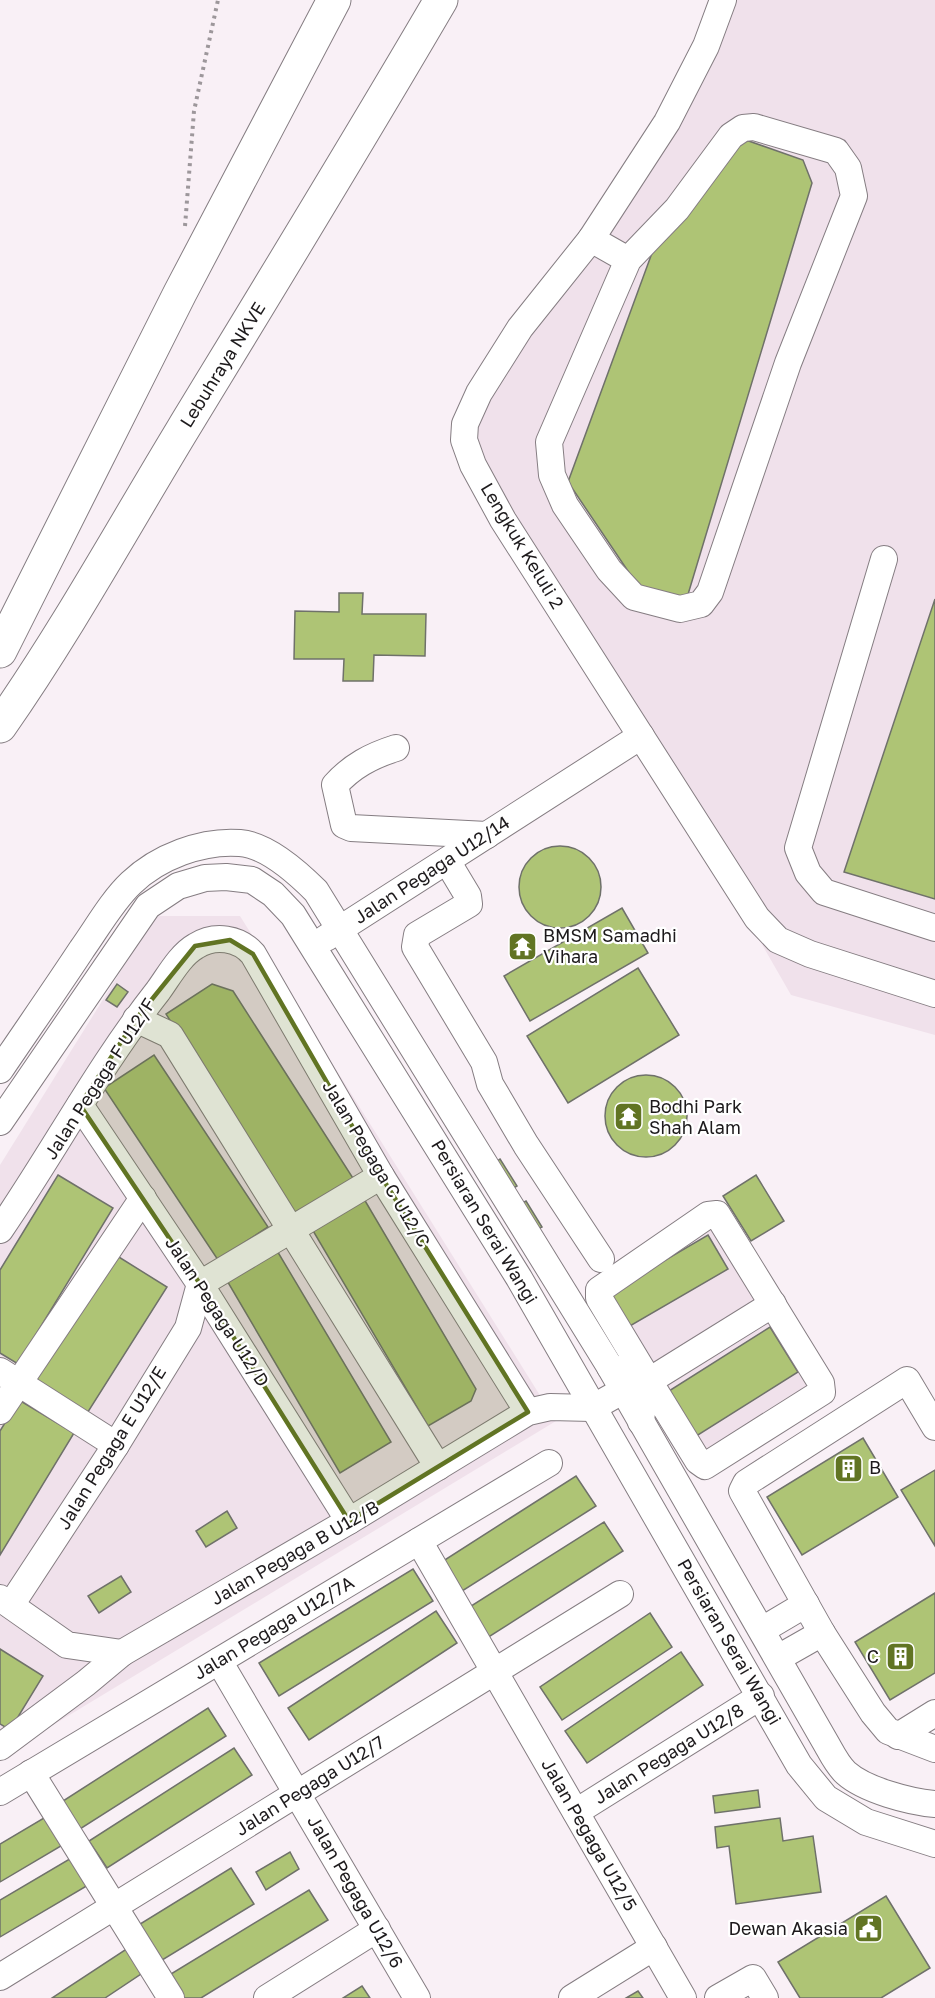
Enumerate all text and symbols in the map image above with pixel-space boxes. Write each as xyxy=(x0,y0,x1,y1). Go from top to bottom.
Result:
street label: Lebuhraya NKVE xyxy=(175,298,270,431)
street label: Lengkuk Keluli 2 xyxy=(477,478,569,612)
street label: Jalan Pegaga U12/14 xyxy=(349,811,514,928)
place label: BMSM Samadhi Vihara xyxy=(543,924,677,967)
temple icon: BMSM Samadhi Vihara xyxy=(506,930,538,962)
street label: Jalan Pegaga F U12/F xyxy=(39,994,159,1163)
street label: Jalan Pegaga C U12/C xyxy=(318,1076,435,1251)
place label: Bodhi Park Shah Alam xyxy=(649,1095,742,1138)
temple icon: Bodhi Park Shah Alam xyxy=(612,1101,644,1133)
street label: Persiaran Serai Wangi xyxy=(427,1135,543,1308)
street label: Jalan Pegaga U12/D xyxy=(161,1232,275,1391)
street label: Jalan Pegaga E U12/E xyxy=(52,1362,170,1533)
building icon: B xyxy=(832,1452,864,1484)
place label: B xyxy=(869,1456,881,1478)
street label: Jalan Pegaga B U12/B xyxy=(207,1495,382,1609)
street label: Persiaran Serai Wangi xyxy=(673,1555,786,1728)
street label: Jalan Pegaga U12/7A xyxy=(189,1571,358,1684)
building icon: C xyxy=(884,1641,916,1673)
place label: C xyxy=(867,1645,879,1667)
street label: Jalan Pegaga U12/8 xyxy=(589,1698,747,1808)
street label: Jalan Pegaga U12/7 xyxy=(231,1730,388,1840)
street label: Jalan Pegaga U12/5 xyxy=(537,1754,642,1915)
street label: Jalan Pegaga U12/6 xyxy=(303,1811,409,1972)
public building icon: Dewan Akasia xyxy=(853,1913,885,1945)
place label: Dewan Akasia xyxy=(728,1917,848,1939)

